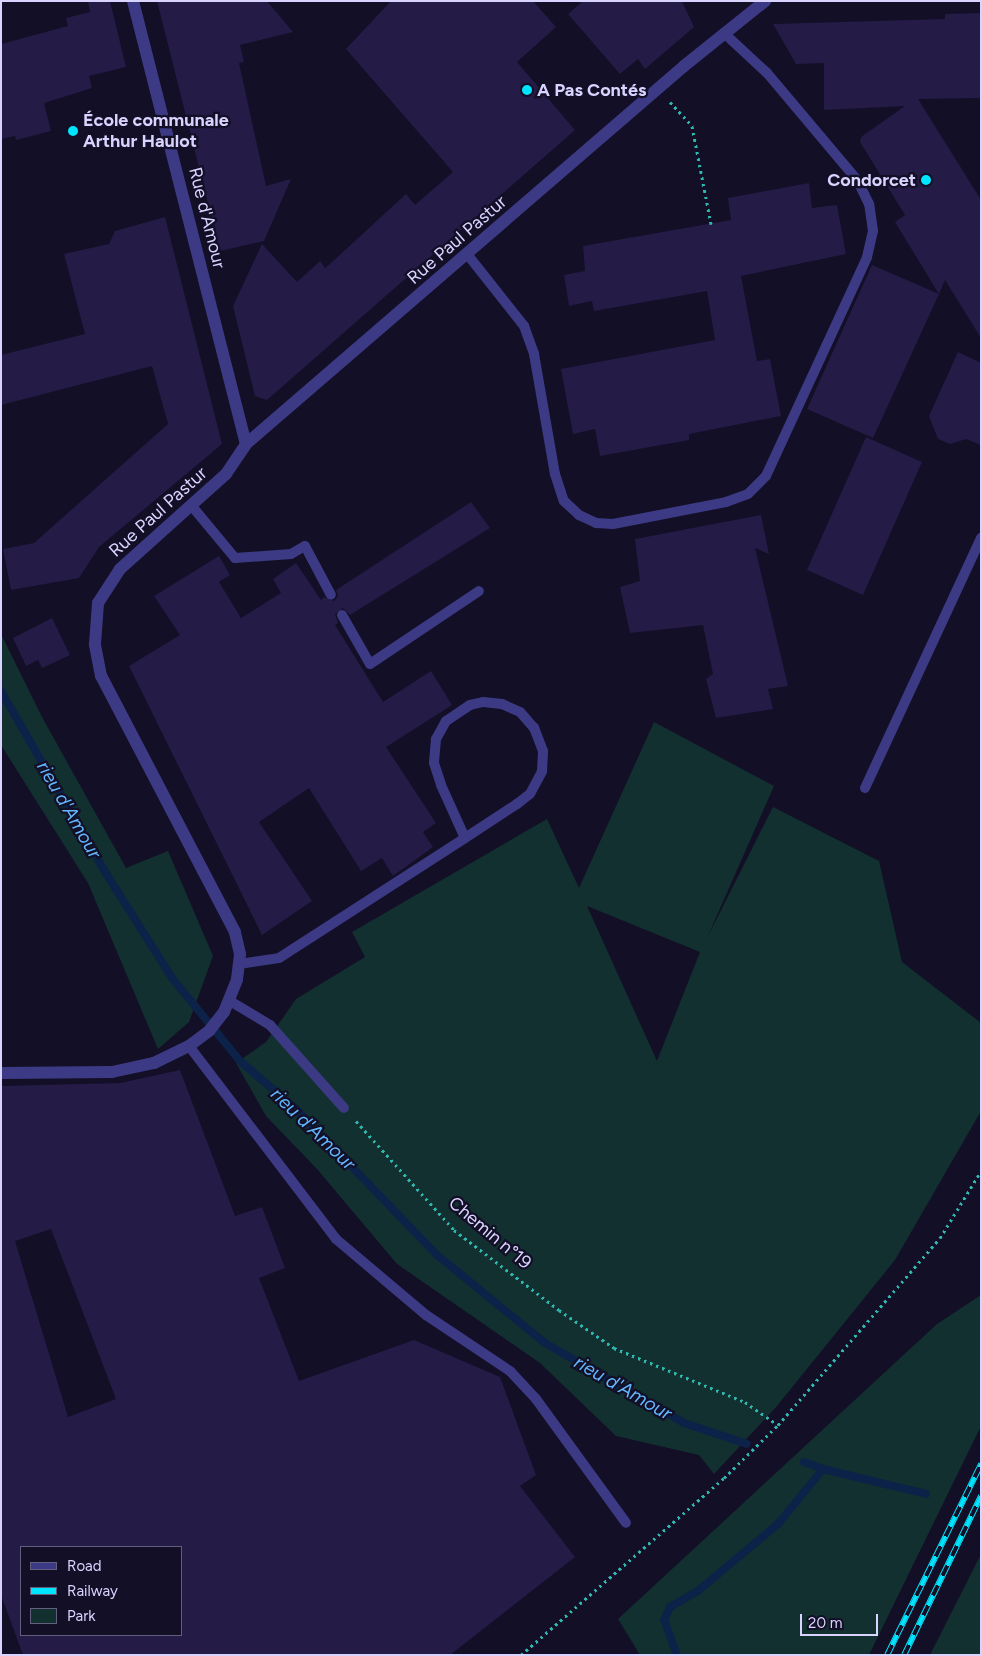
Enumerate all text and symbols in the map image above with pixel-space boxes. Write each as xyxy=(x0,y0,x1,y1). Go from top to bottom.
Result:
place label: A Pas Contés xyxy=(537,79,646,101)
marker: A Pas Contés xyxy=(521,84,533,96)
place label: École communale Arthur Haulot xyxy=(83,110,229,152)
marker: École communale Arthur Haulot xyxy=(67,125,79,137)
street label: Rue d'Amour xyxy=(184,165,230,271)
place label: Condorcet xyxy=(827,169,916,191)
marker: Condorcet xyxy=(920,174,932,186)
street label: Rue Paul Pastur xyxy=(403,191,511,289)
street label: Rue Paul Pastur xyxy=(105,462,211,562)
water label: rieu d'Amour xyxy=(32,757,106,863)
water label: rieu d'Amour xyxy=(266,1083,360,1175)
street label: Chemin n°19 xyxy=(444,1192,536,1274)
water label: rieu d'Amour xyxy=(570,1351,676,1425)
legend xyxy=(20,1546,182,1636)
text: Road xyxy=(67,1557,102,1575)
text: Railway xyxy=(67,1582,118,1600)
scale bar xyxy=(802,1604,880,1636)
text: Park xyxy=(67,1607,96,1625)
text: 20 m xyxy=(808,1614,842,1632)

